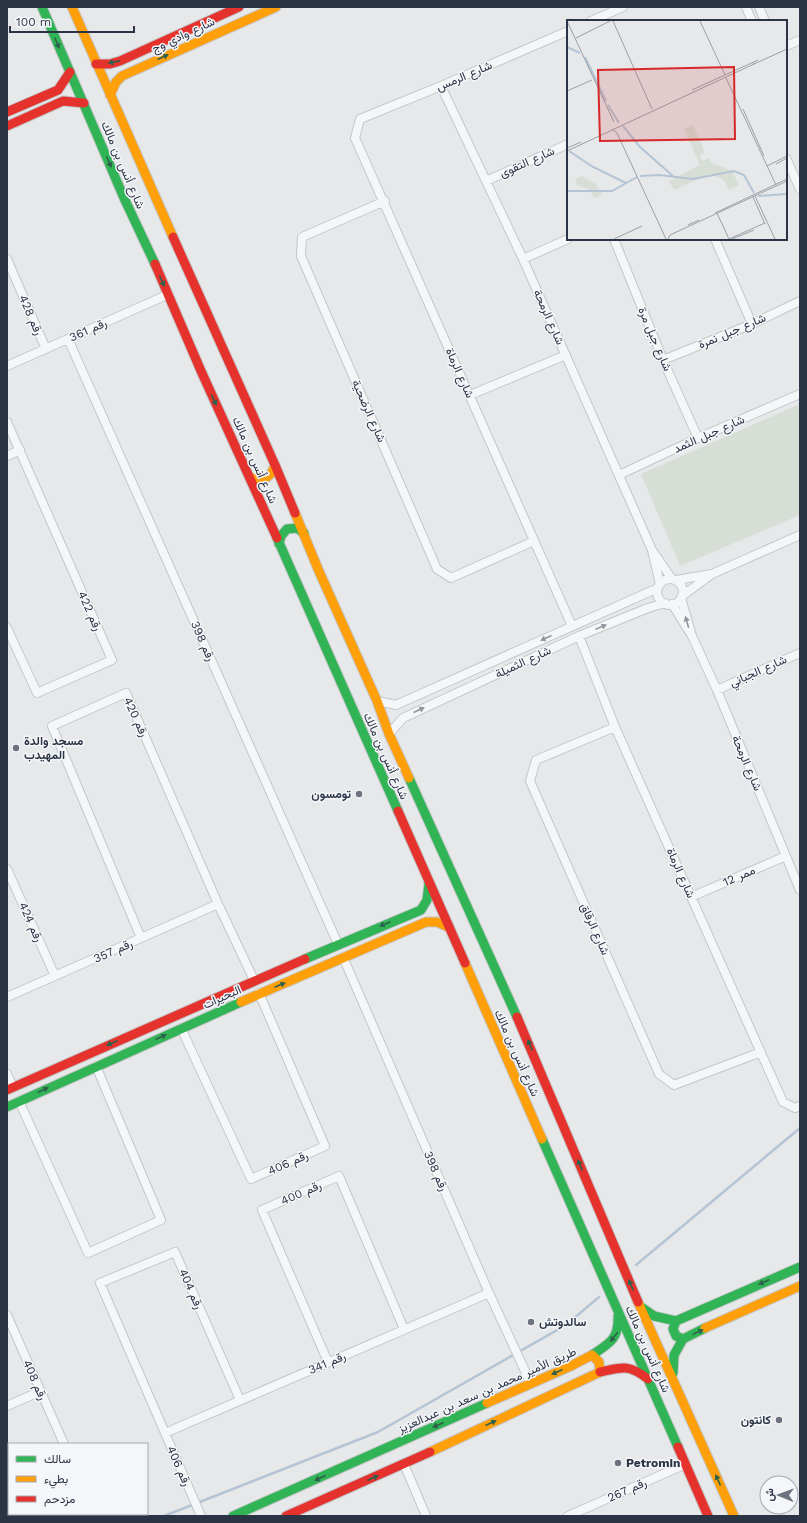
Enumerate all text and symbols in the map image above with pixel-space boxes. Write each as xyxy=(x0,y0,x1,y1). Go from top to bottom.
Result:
scale bar xyxy=(10,8,134,34)
street label: شارع وادي وج xyxy=(149,14,218,58)
text: 100 m xyxy=(16,15,51,29)
inset map xyxy=(567,20,787,240)
one-way arrow xyxy=(54,37,60,49)
one-way arrow xyxy=(157,54,168,60)
street label: شارع الرمس xyxy=(434,58,495,96)
one-way arrow xyxy=(108,60,120,66)
street label: شارع أنس بن مالك xyxy=(96,119,148,212)
street label: شارع التقوى xyxy=(497,144,558,182)
one-way arrow xyxy=(106,157,112,169)
one-way arrow xyxy=(160,275,166,287)
street label: شارع الرمحة xyxy=(529,287,567,348)
street label: رقم 428 xyxy=(15,293,46,338)
street label: شارع جبل مرة xyxy=(633,305,675,374)
street label: شارع جبل نمرة xyxy=(696,310,769,353)
street label: رقم 361 xyxy=(67,316,109,345)
street label: شارع الرماة xyxy=(441,346,477,401)
street label: شارع الرضحية xyxy=(347,378,389,445)
one-way arrow xyxy=(211,394,217,405)
street label: شارع جبل الثمد xyxy=(671,412,748,458)
street label: شارع أنس بن مالك xyxy=(228,414,280,506)
street label: رقم 422 xyxy=(74,589,105,633)
one-way arrow xyxy=(684,615,690,628)
street label: رقم 398 xyxy=(187,619,218,664)
one-way arrow xyxy=(595,624,606,630)
one-way arrow xyxy=(540,635,551,641)
street label: شارع الثميلة xyxy=(493,643,554,683)
street label: شارع الجباني xyxy=(727,652,790,693)
street label: رقم 420 xyxy=(120,695,151,740)
one-way arrow xyxy=(413,707,425,713)
street label: شارع أنس بن مالك xyxy=(359,710,411,802)
street label: شارع الرمحة xyxy=(727,733,765,794)
place label: مسجد والدة المهيدب xyxy=(24,734,84,763)
marker: مسجد والدة المهيدب xyxy=(11,743,21,753)
place label: تومسون xyxy=(311,787,351,802)
marker: تومسون xyxy=(354,789,364,799)
street label: شارع الرماة xyxy=(662,846,698,901)
street label: ممر 12 xyxy=(721,863,758,890)
street label: رقم 424 xyxy=(15,900,46,944)
street label: شارع الرقاق xyxy=(576,901,613,958)
one-way arrow xyxy=(380,921,391,927)
street label: رقم 357 xyxy=(91,936,135,967)
one-way arrow xyxy=(274,981,286,988)
street label: البحيرات xyxy=(201,982,244,1013)
street label: شارع أنس بن مالك xyxy=(490,1007,542,1099)
one-way arrow xyxy=(155,1033,167,1039)
one-way arrow xyxy=(106,1040,118,1046)
one-way arrow xyxy=(527,1040,533,1051)
one-way arrow xyxy=(37,1087,49,1093)
street label: رقم 406 xyxy=(266,1148,311,1179)
street label: رقم 398 xyxy=(420,1149,451,1194)
one-way arrow xyxy=(577,1160,583,1171)
street label: رقم 400 xyxy=(279,1178,324,1209)
street label: رقم 404 xyxy=(175,1267,206,1312)
one-way arrow xyxy=(628,1278,634,1290)
one-way arrow xyxy=(758,1280,770,1286)
street label: شارع أنس بن مالك xyxy=(621,1303,673,1395)
place label: سالدوتش xyxy=(539,1315,587,1330)
marker: سالدوتش xyxy=(526,1317,536,1327)
one-way arrow xyxy=(692,1328,704,1335)
one-way arrow xyxy=(610,1332,618,1342)
street label: طريق الأمير محمد بن سعد بن عبدالعزيز xyxy=(395,1344,579,1437)
street label: رقم 341 xyxy=(306,1349,348,1378)
street label: رقم 408 xyxy=(19,1358,50,1403)
one-way arrow xyxy=(551,1370,563,1376)
place label: كانتون xyxy=(741,1413,772,1428)
marker: كانتون xyxy=(774,1415,784,1425)
one-way arrow xyxy=(486,1420,497,1426)
one-way arrow xyxy=(433,1422,444,1428)
legend xyxy=(8,1443,148,1515)
street label: رقم 406 xyxy=(163,1444,194,1489)
text: سالك xyxy=(44,1452,71,1466)
place label: Petromin xyxy=(626,1456,680,1470)
marker: Petromin xyxy=(613,1458,623,1468)
text: بطيء xyxy=(44,1472,68,1489)
one-way arrow xyxy=(368,1474,380,1480)
one-way arrow xyxy=(314,1475,325,1481)
street label: رقم 267 xyxy=(605,1475,649,1506)
one-way arrow xyxy=(715,1475,721,1486)
north arrow xyxy=(759,1475,799,1515)
text: ش xyxy=(763,1488,776,1502)
text: مزدحم xyxy=(44,1492,75,1507)

